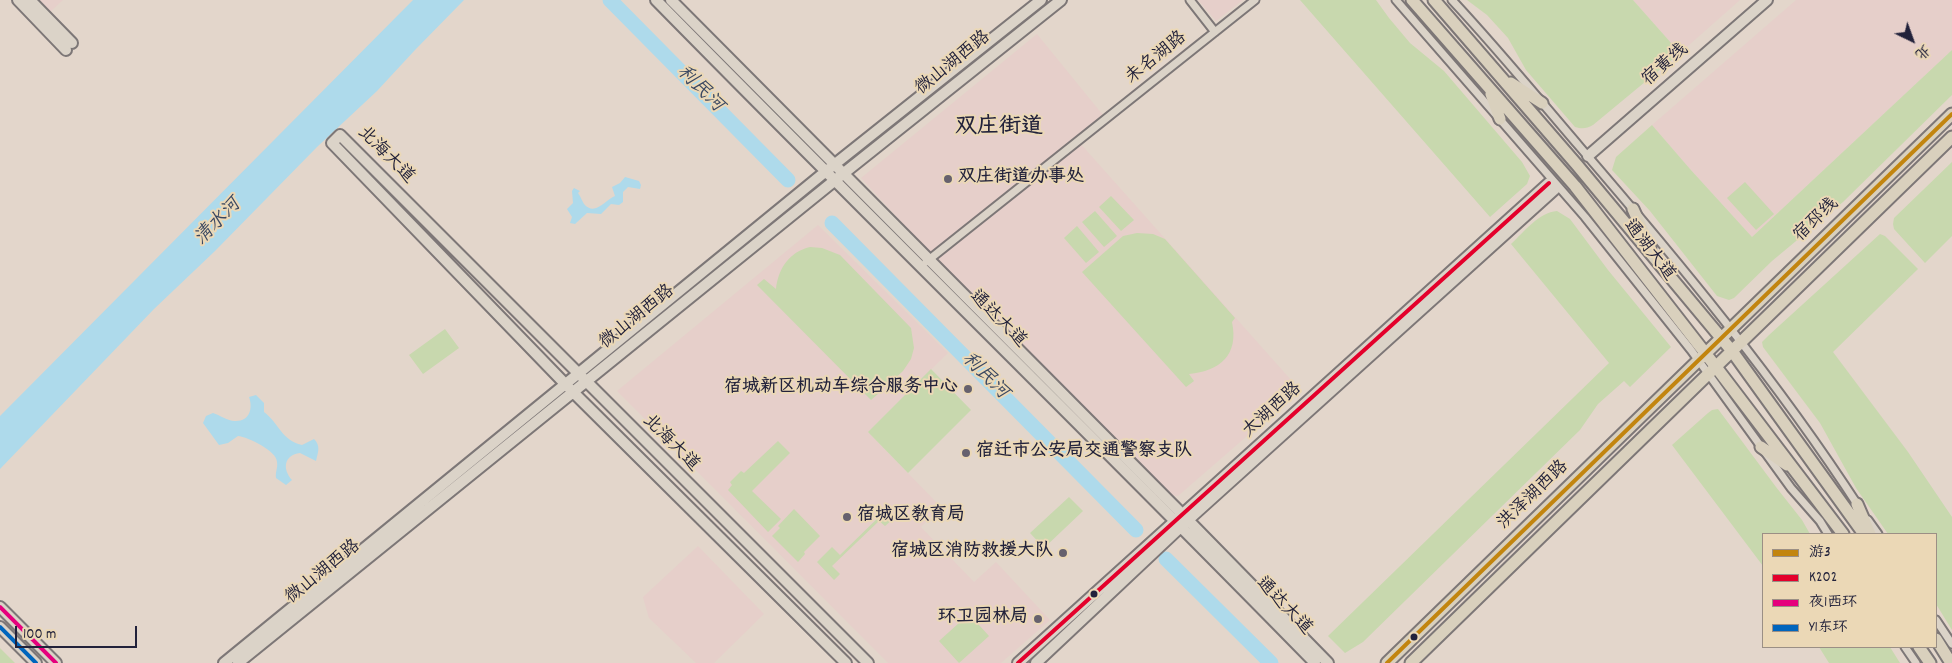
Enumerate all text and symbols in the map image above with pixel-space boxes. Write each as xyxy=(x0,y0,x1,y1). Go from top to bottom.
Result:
north arrow xyxy=(1887,15,1937,65)
street label: 微山湖西路 xyxy=(912,27,996,101)
street label: 未名湖路 xyxy=(1122,28,1192,90)
text: 北 xyxy=(1910,39,1934,63)
street label: 宿黄线 xyxy=(1639,40,1693,92)
water label: 利民河 xyxy=(671,62,727,118)
district label: 双庄街道 xyxy=(955,116,1043,142)
street label: 北海大道 xyxy=(352,123,418,189)
place label: 双庄街道办事处 xyxy=(958,168,1084,190)
marker: 双庄街道办事处 xyxy=(942,173,954,185)
street label: 宿邳线 xyxy=(1790,194,1844,248)
water label: 清水河 xyxy=(191,195,247,251)
street label: 通湖大道 xyxy=(1617,216,1679,286)
street label: 微山湖西路 xyxy=(596,281,680,355)
street label: 通达大道 xyxy=(964,287,1030,353)
water label: 利民河 xyxy=(956,349,1012,405)
place label: 宿城新区机动车综合服务中心 xyxy=(724,378,958,400)
street label: 太湖西路 xyxy=(1239,379,1307,443)
marker: 宿城新区机动车综合服务中心 xyxy=(962,383,974,395)
street label: 北海大道 xyxy=(637,411,703,477)
place label: 宿迁市公安局交通警察支队 xyxy=(976,442,1192,464)
marker: 宿迁市公安局交通警察支队 xyxy=(960,447,972,459)
street label: 洪泽湖西路 xyxy=(1494,457,1574,535)
place label: 宿城区教育局 xyxy=(857,506,965,528)
marker: 宿城区教育局 xyxy=(841,511,853,523)
legend xyxy=(1762,533,1937,648)
street label: 微山湖西路 xyxy=(282,536,366,610)
place label: 宿城区消防救援大队 xyxy=(891,542,1053,564)
text: 游3 xyxy=(1809,542,1831,564)
marker: 宿城区消防救援大队 xyxy=(1057,547,1069,559)
text: K202 xyxy=(1809,567,1837,589)
street label: 通达大道 xyxy=(1250,574,1316,640)
unlabelled marker xyxy=(1089,589,1099,599)
text: 夜1西环 xyxy=(1809,592,1857,614)
place label: 环卫园林局 xyxy=(938,608,1028,630)
marker: 环卫园林局 xyxy=(1032,613,1044,625)
scale bar xyxy=(18,616,140,648)
text: Y1东环 xyxy=(1809,617,1848,639)
text: 100 m xyxy=(23,624,56,646)
unlabelled marker xyxy=(1409,632,1419,642)

